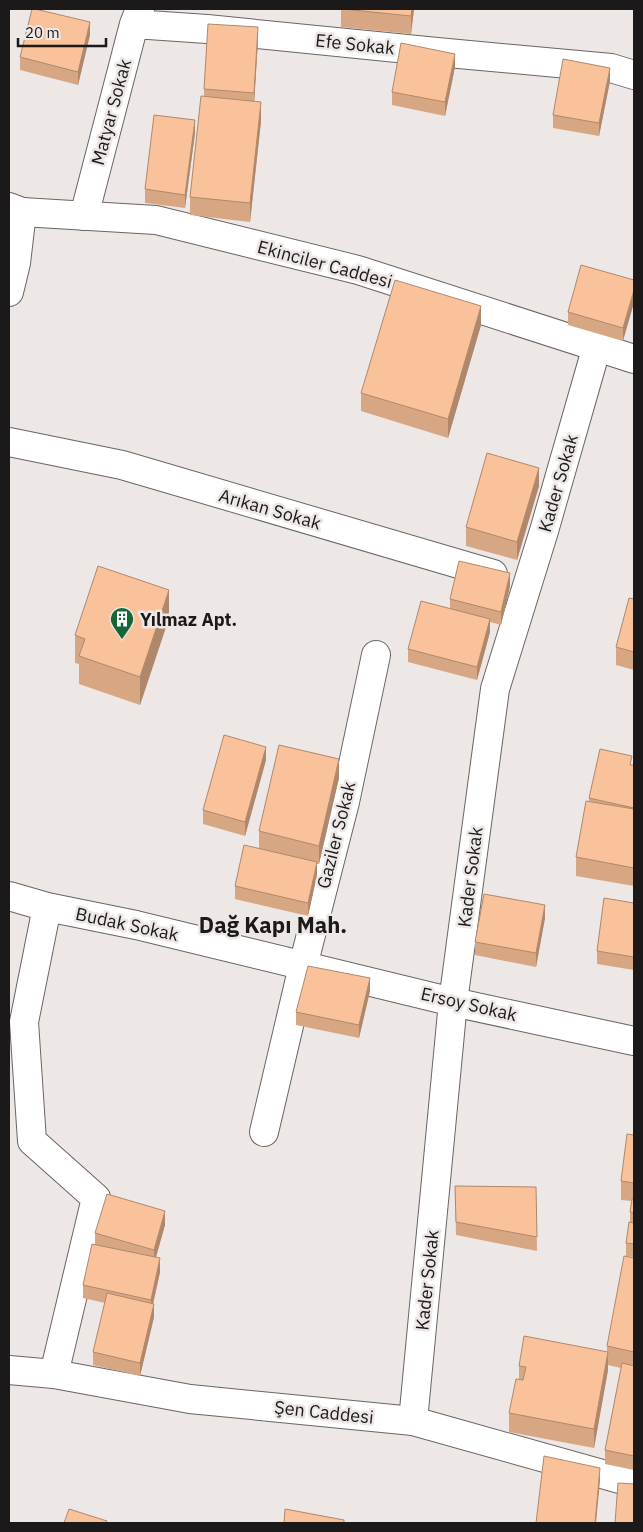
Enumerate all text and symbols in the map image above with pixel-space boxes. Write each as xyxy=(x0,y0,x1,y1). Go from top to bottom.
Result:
scale bar xyxy=(18,15,105,47)
text: 20 m xyxy=(25,23,60,42)
street label: Efe Sokak xyxy=(314,28,396,60)
street label: Matyar Sokak xyxy=(86,56,136,168)
street label: Ekinciler Caddesi xyxy=(255,235,395,293)
street label: Kader Sokak xyxy=(533,431,583,535)
street label: Arıkan Sokak xyxy=(216,483,324,535)
building icon: Yılmaz Apt. xyxy=(109,606,135,640)
place label: Yılmaz Apt. xyxy=(140,608,237,631)
street label: Gaziler Sokak xyxy=(312,779,361,891)
street label: Kader Sokak xyxy=(452,825,488,929)
street label: Budak Sokak xyxy=(73,902,181,946)
district label: Dağ Kapı Mah. xyxy=(199,910,347,939)
street label: Ersoy Sokak xyxy=(419,982,520,1026)
street label: Kader Sokak xyxy=(410,1228,444,1331)
street label: Şen Caddesi xyxy=(273,1395,375,1429)

